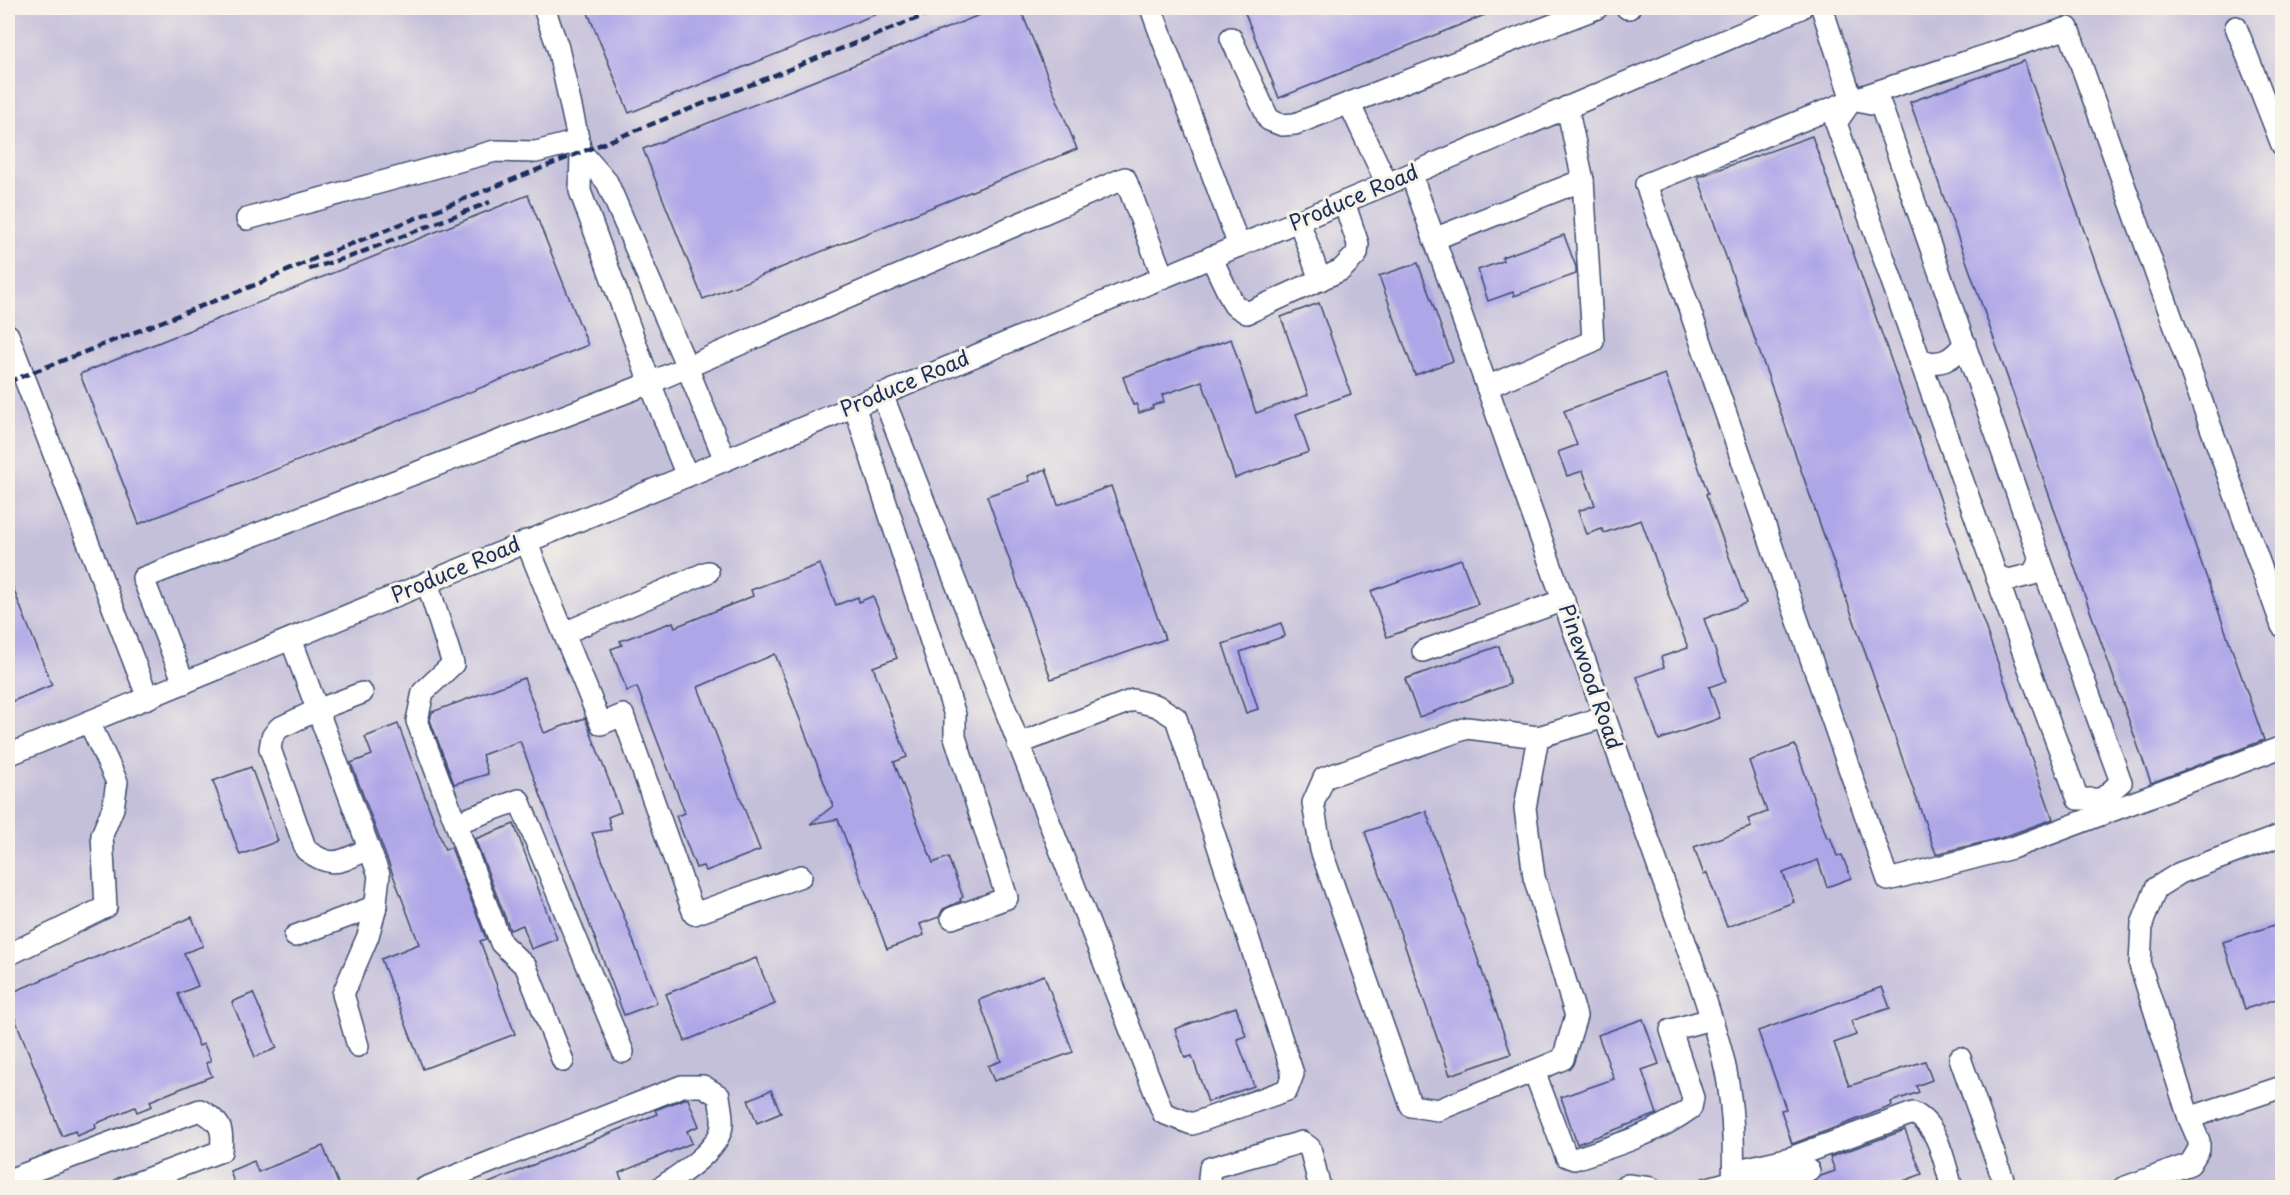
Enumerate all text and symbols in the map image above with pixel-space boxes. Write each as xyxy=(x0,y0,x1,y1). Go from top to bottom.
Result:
street label: Produce Road xyxy=(1284,155,1423,238)
street label: Produce Road xyxy=(835,341,974,424)
street label: Produce Road xyxy=(386,527,525,610)
street label: Pinewood Road xyxy=(1552,599,1632,753)

